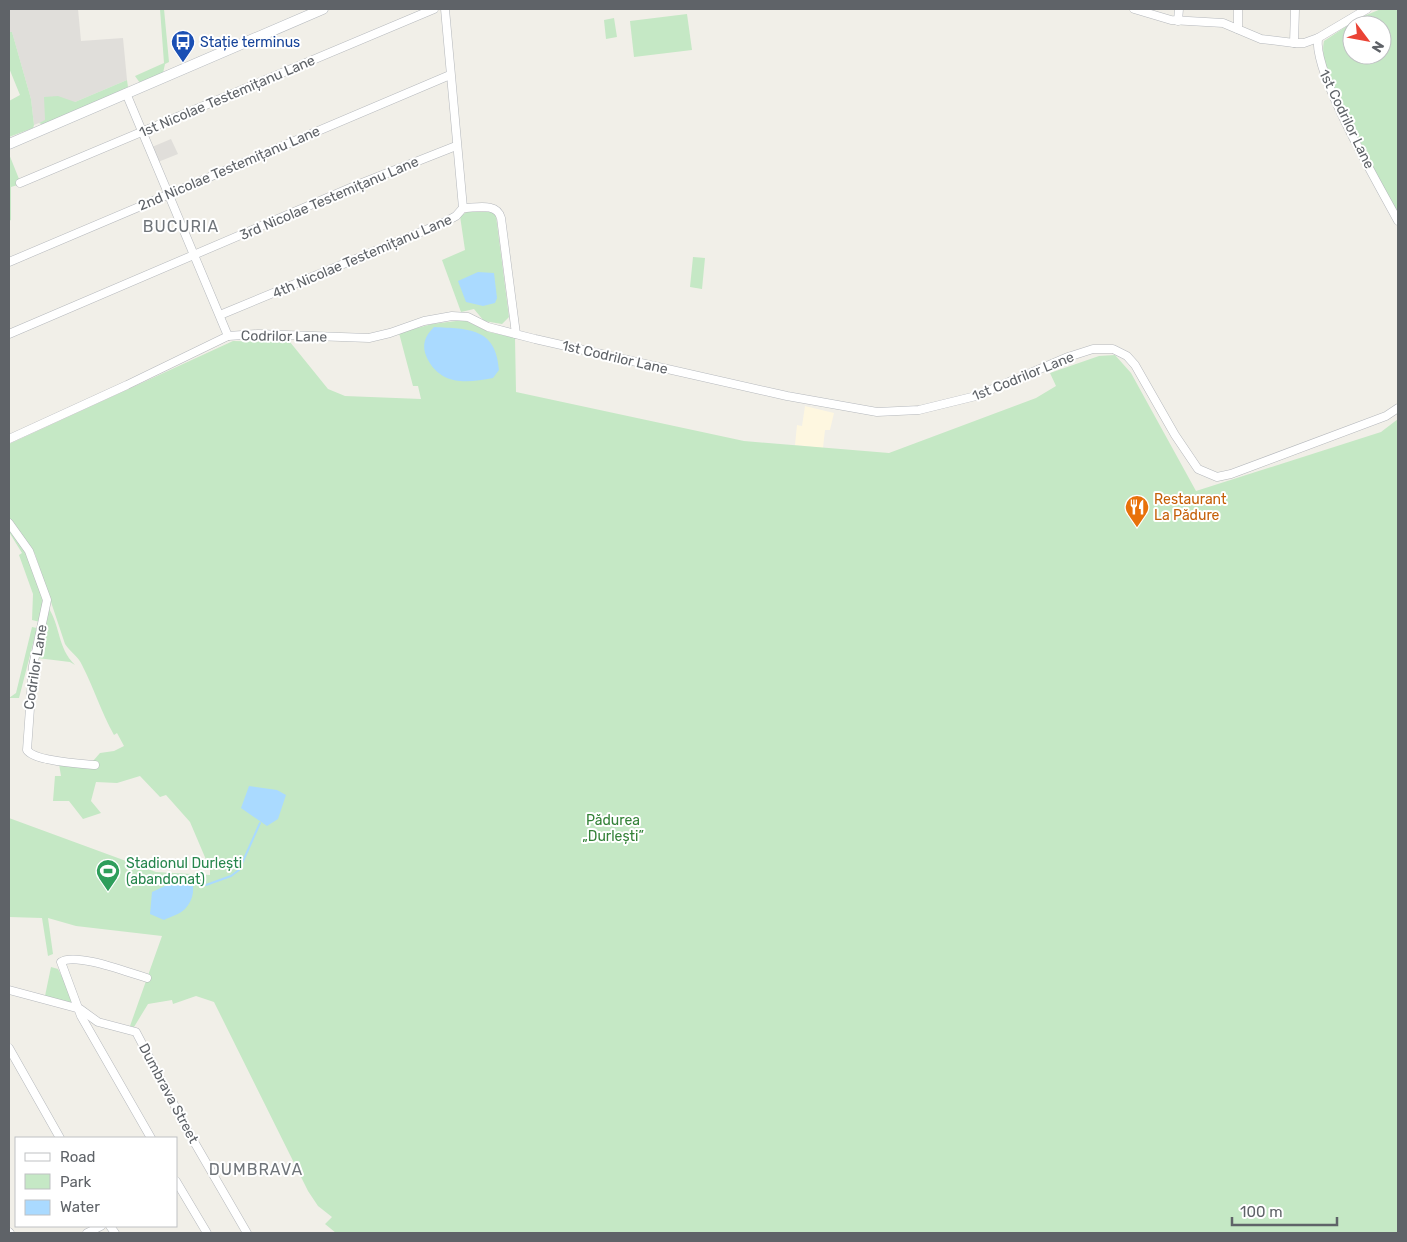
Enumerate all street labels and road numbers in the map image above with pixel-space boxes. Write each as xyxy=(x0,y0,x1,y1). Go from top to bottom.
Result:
street label: 1st Nicolae Testemițanu Lane xyxy=(137,52,318,141)
street label: 1st Codrilor Lane xyxy=(1315,67,1378,172)
street label: 2nd Nicolae Testemițanu Lane xyxy=(136,122,323,215)
street label: 3rd Nicolae Testemițanu Lane xyxy=(237,153,421,244)
street label: 4th Nicolae Testemițanu Lane xyxy=(270,211,455,302)
street label: Codrilor Lane xyxy=(241,327,327,346)
street label: 1st Codrilor Lane xyxy=(560,337,670,378)
street label: 1st Codrilor Lane xyxy=(970,348,1077,405)
street label: Codrilor Lane xyxy=(20,623,51,711)
street label: Dumbrava Street xyxy=(135,1040,202,1147)

